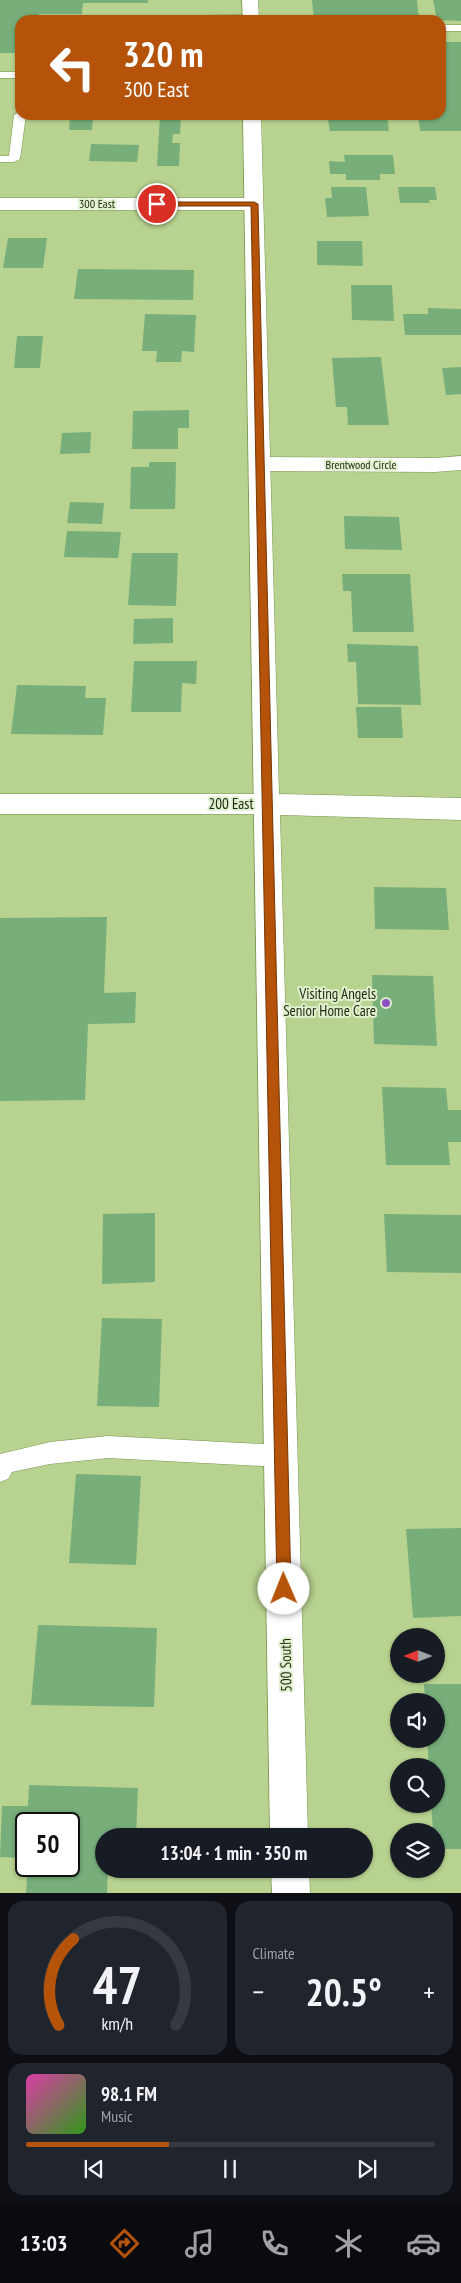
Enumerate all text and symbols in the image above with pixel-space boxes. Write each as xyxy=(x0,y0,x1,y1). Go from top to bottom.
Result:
text: 320 m xyxy=(123,31,204,77)
icon: left xyxy=(40,35,105,100)
text: 300 East xyxy=(123,75,189,103)
pin xyxy=(136,183,178,225)
icon: arrive xyxy=(143,190,171,218)
street label: 300 East xyxy=(79,196,116,211)
street label: Brentwood Circle xyxy=(326,457,397,472)
street label: 200 East xyxy=(208,794,254,813)
place label: Visiting Angels Senior Home Care xyxy=(283,984,376,1020)
marker: Visiting Angels Senior Home Care xyxy=(380,997,392,1009)
position arrow xyxy=(257,1562,309,1614)
north arrow xyxy=(390,1628,445,1682)
map controls xyxy=(390,1628,445,1878)
street label: 500 South xyxy=(276,1638,295,1692)
button: sound xyxy=(390,1693,445,1748)
button: search xyxy=(390,1758,445,1813)
speed limit sign: 50 xyxy=(15,1812,80,1877)
button: layers xyxy=(390,1823,445,1878)
text: 13:04 · 1 min · 350 m xyxy=(161,1841,307,1865)
text: Climate xyxy=(253,1943,295,1963)
text: 47 xyxy=(92,1951,142,2018)
text: 20.5° xyxy=(306,1967,382,2016)
text: − xyxy=(253,1973,264,2010)
text: + xyxy=(423,1973,435,2010)
text: km/h xyxy=(101,2012,133,2035)
text: 98.1 FM xyxy=(101,2082,157,2106)
text: Music xyxy=(101,2106,133,2126)
icon: previous xyxy=(80,2155,108,2183)
icon: pause xyxy=(216,2155,244,2183)
icon: next xyxy=(353,2155,381,2183)
icon: directions xyxy=(107,2226,142,2261)
icon: music xyxy=(182,2226,217,2261)
icon: phone xyxy=(257,2226,292,2261)
icon: climate xyxy=(331,2226,366,2261)
icon: car xyxy=(406,2226,441,2261)
text: 13:03 xyxy=(20,2229,67,2257)

